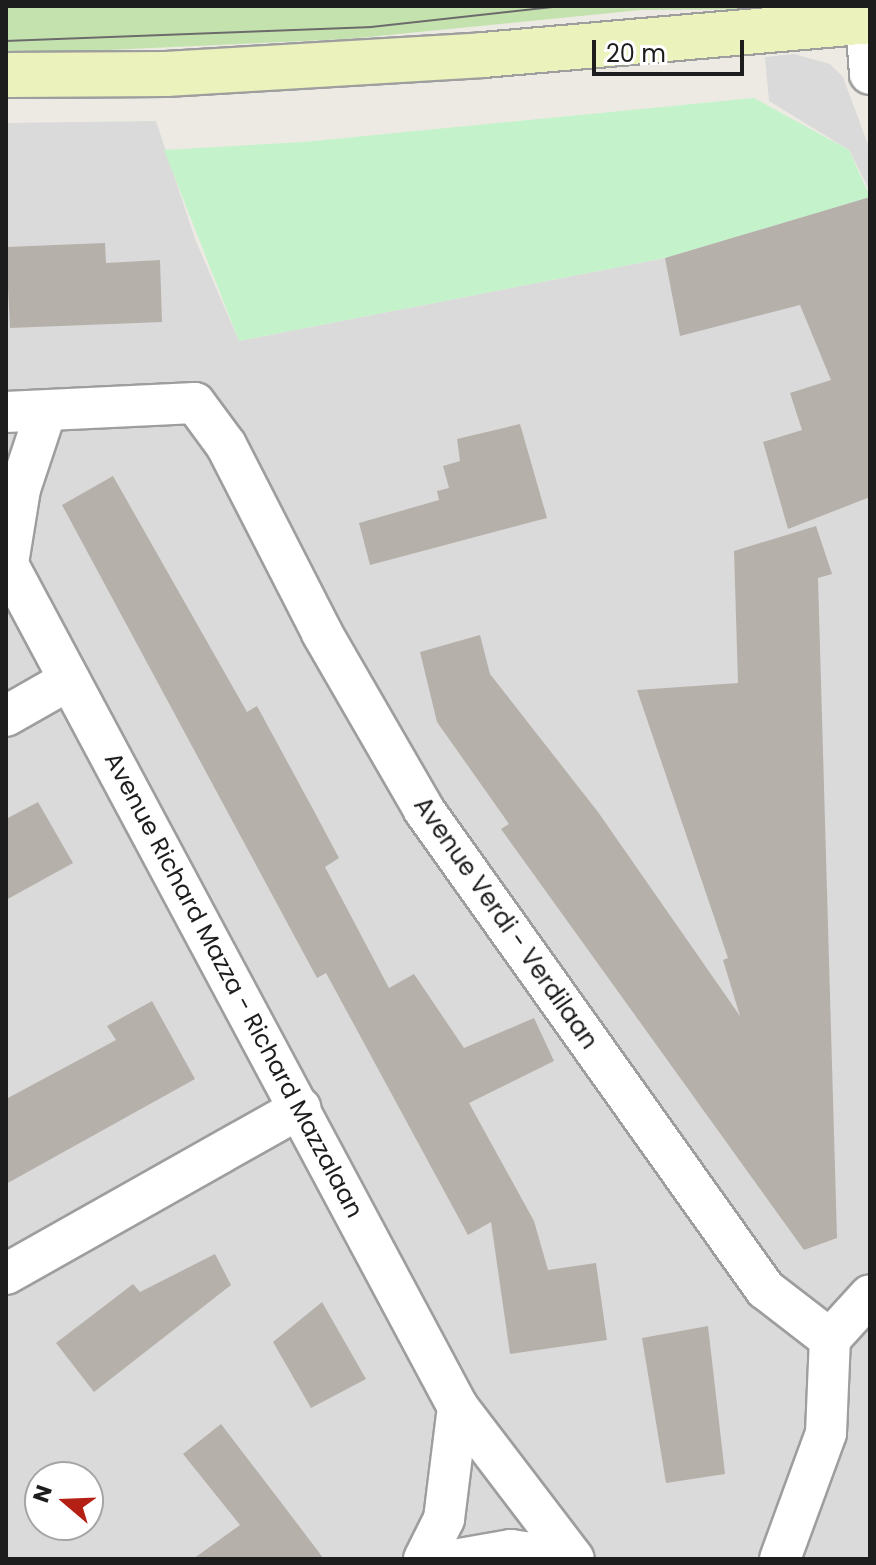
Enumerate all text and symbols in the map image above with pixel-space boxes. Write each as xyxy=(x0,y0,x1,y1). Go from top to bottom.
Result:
scale bar xyxy=(596,24,748,74)
text: 20 m xyxy=(606,37,666,70)
street label: Avenue Richard Mazza - Richard Mazzalaan xyxy=(99,748,369,1222)
street label: Avenue Verdi - Verdilaan xyxy=(408,792,604,1054)
north arrow xyxy=(24,1461,104,1541)
text: N xyxy=(25,1481,60,1507)

